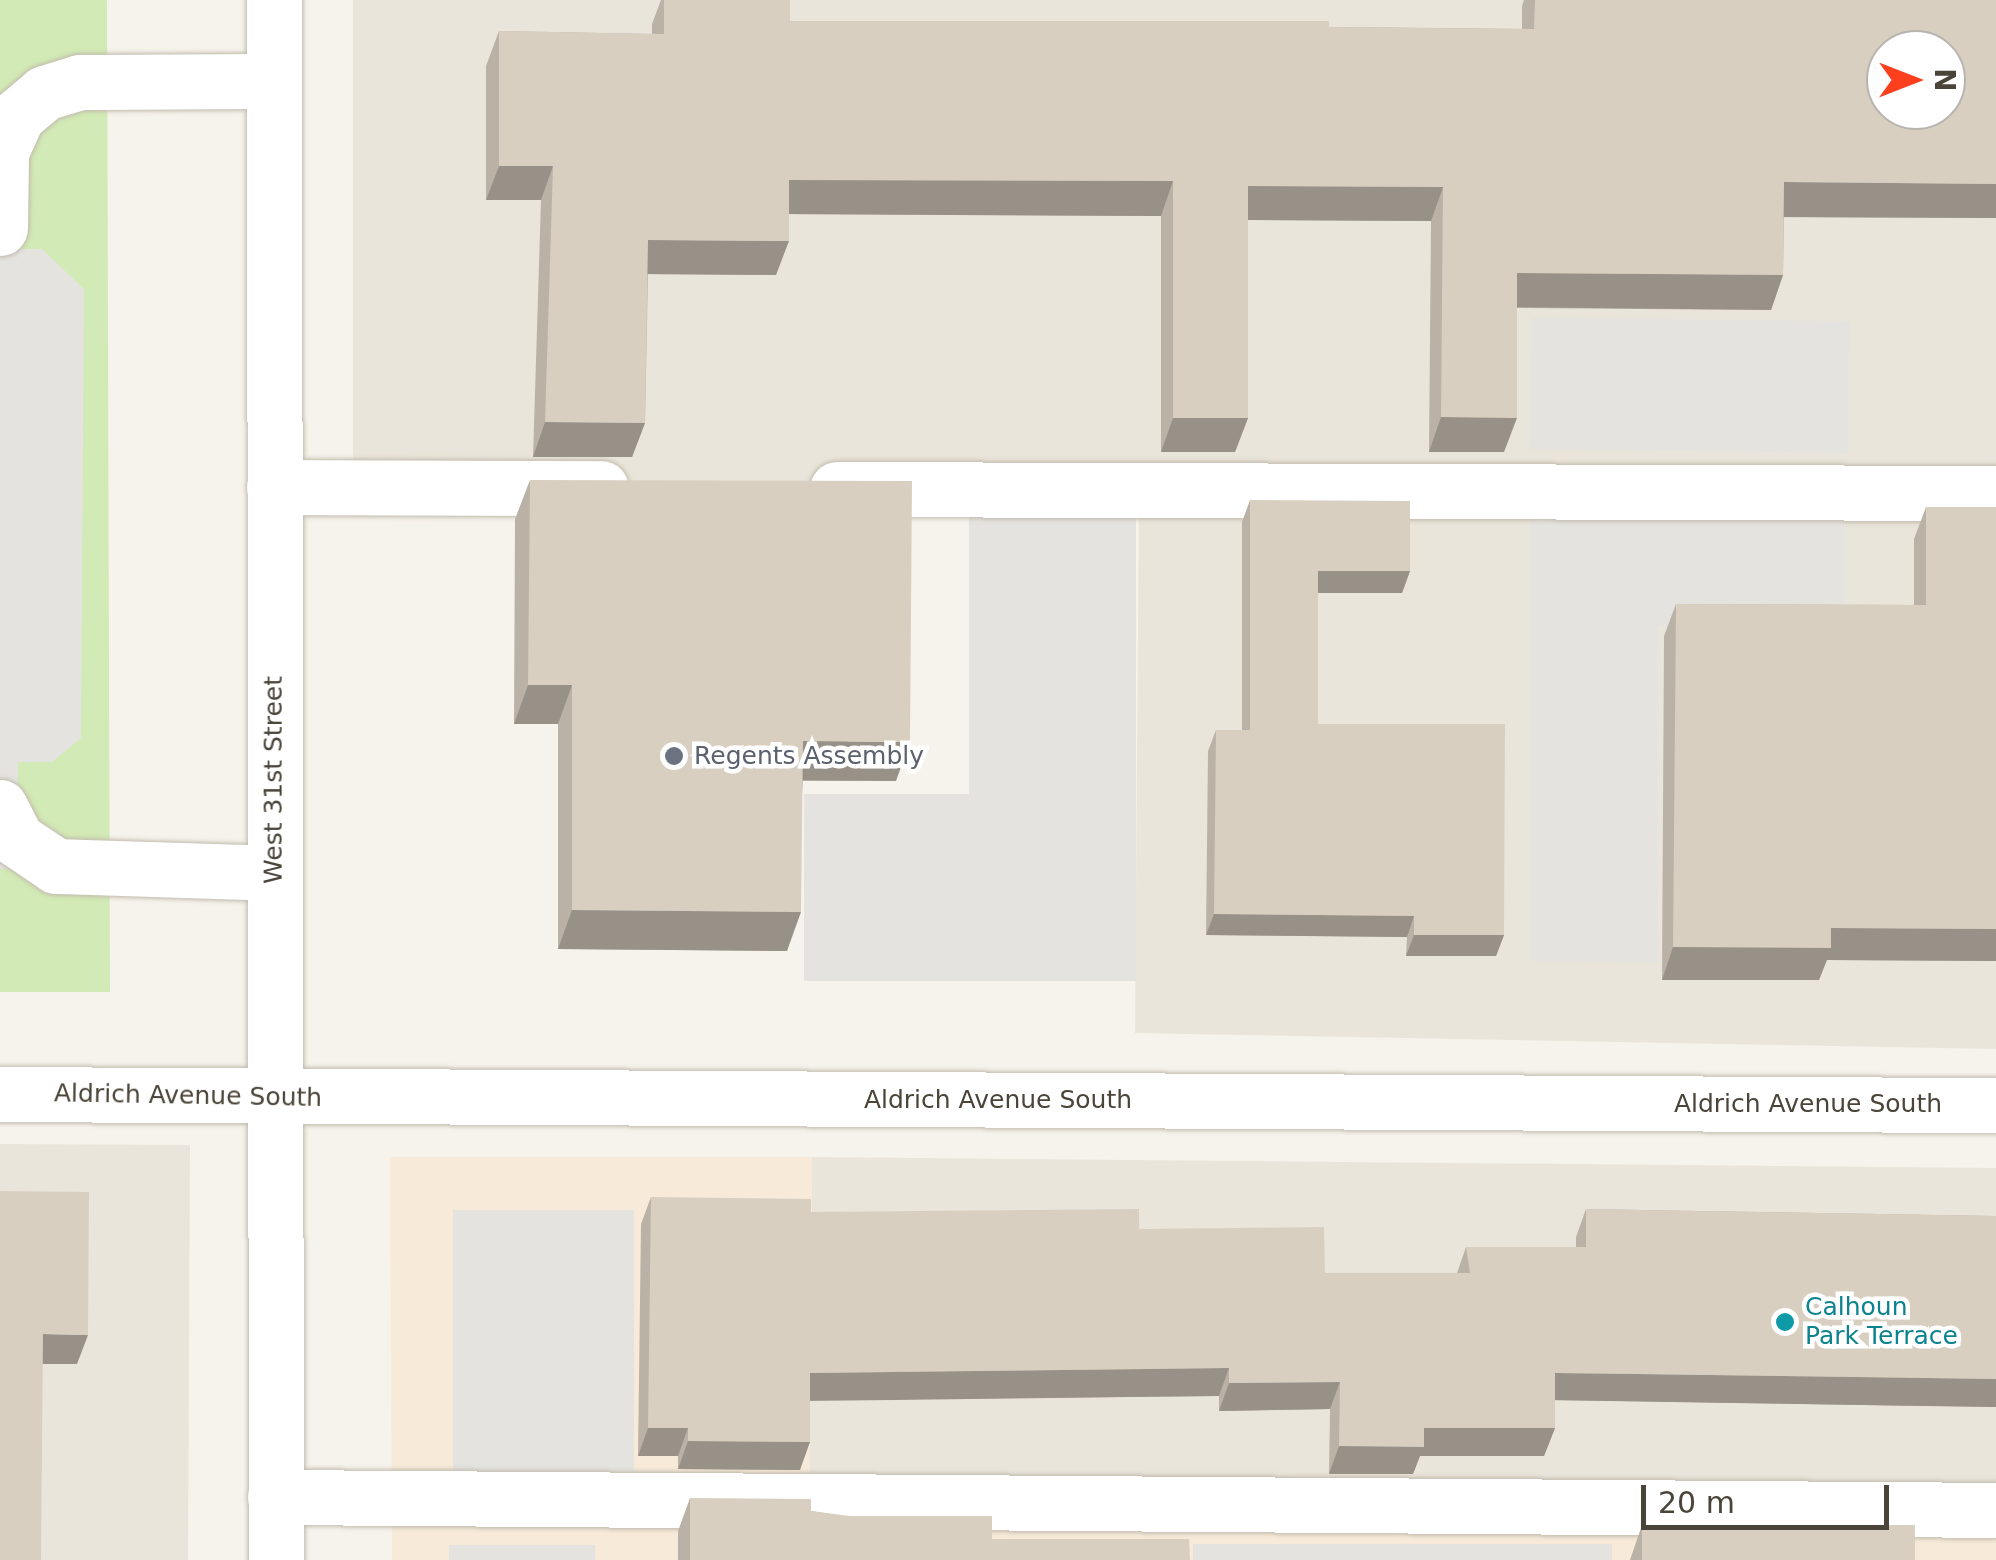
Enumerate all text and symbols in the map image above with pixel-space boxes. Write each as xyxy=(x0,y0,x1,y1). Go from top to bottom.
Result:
north arrow xyxy=(1866,30,1966,130)
text: N xyxy=(1928,68,1961,92)
street label: West 31st Street xyxy=(259,676,289,884)
place label: Regents Assembly xyxy=(694,741,924,771)
marker: Regents Assembly xyxy=(663,745,685,767)
street label: Aldrich Avenue South xyxy=(54,1079,322,1113)
street label: Aldrich Avenue South xyxy=(864,1085,1132,1115)
street label: Aldrich Avenue South xyxy=(1674,1089,1942,1119)
place label: Calhoun Park Terrace xyxy=(1805,1293,1958,1352)
marker: Calhoun Park Terrace xyxy=(1774,1311,1796,1333)
scale bar xyxy=(1646,1465,1894,1527)
text: 20 m xyxy=(1658,1485,1735,1520)

